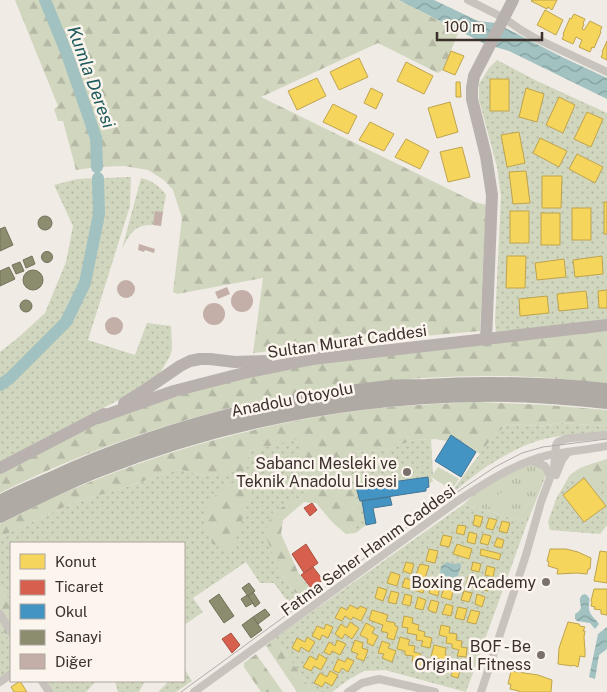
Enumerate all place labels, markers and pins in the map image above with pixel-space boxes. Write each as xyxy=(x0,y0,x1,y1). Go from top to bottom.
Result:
place label: Sabancı Mesleki ve Teknik Anadolu Lisesi xyxy=(236,454,397,491)
marker: Sabancı Mesleki ve Teknik Anadolu Lisesi xyxy=(401,466,413,478)
place label: Boxing Academy xyxy=(411,573,536,592)
marker: Boxing Academy xyxy=(540,576,552,588)
place label: BOF - Be Original Fitness xyxy=(414,637,531,674)
marker: BOF - Be Original Fitness xyxy=(535,649,547,661)

